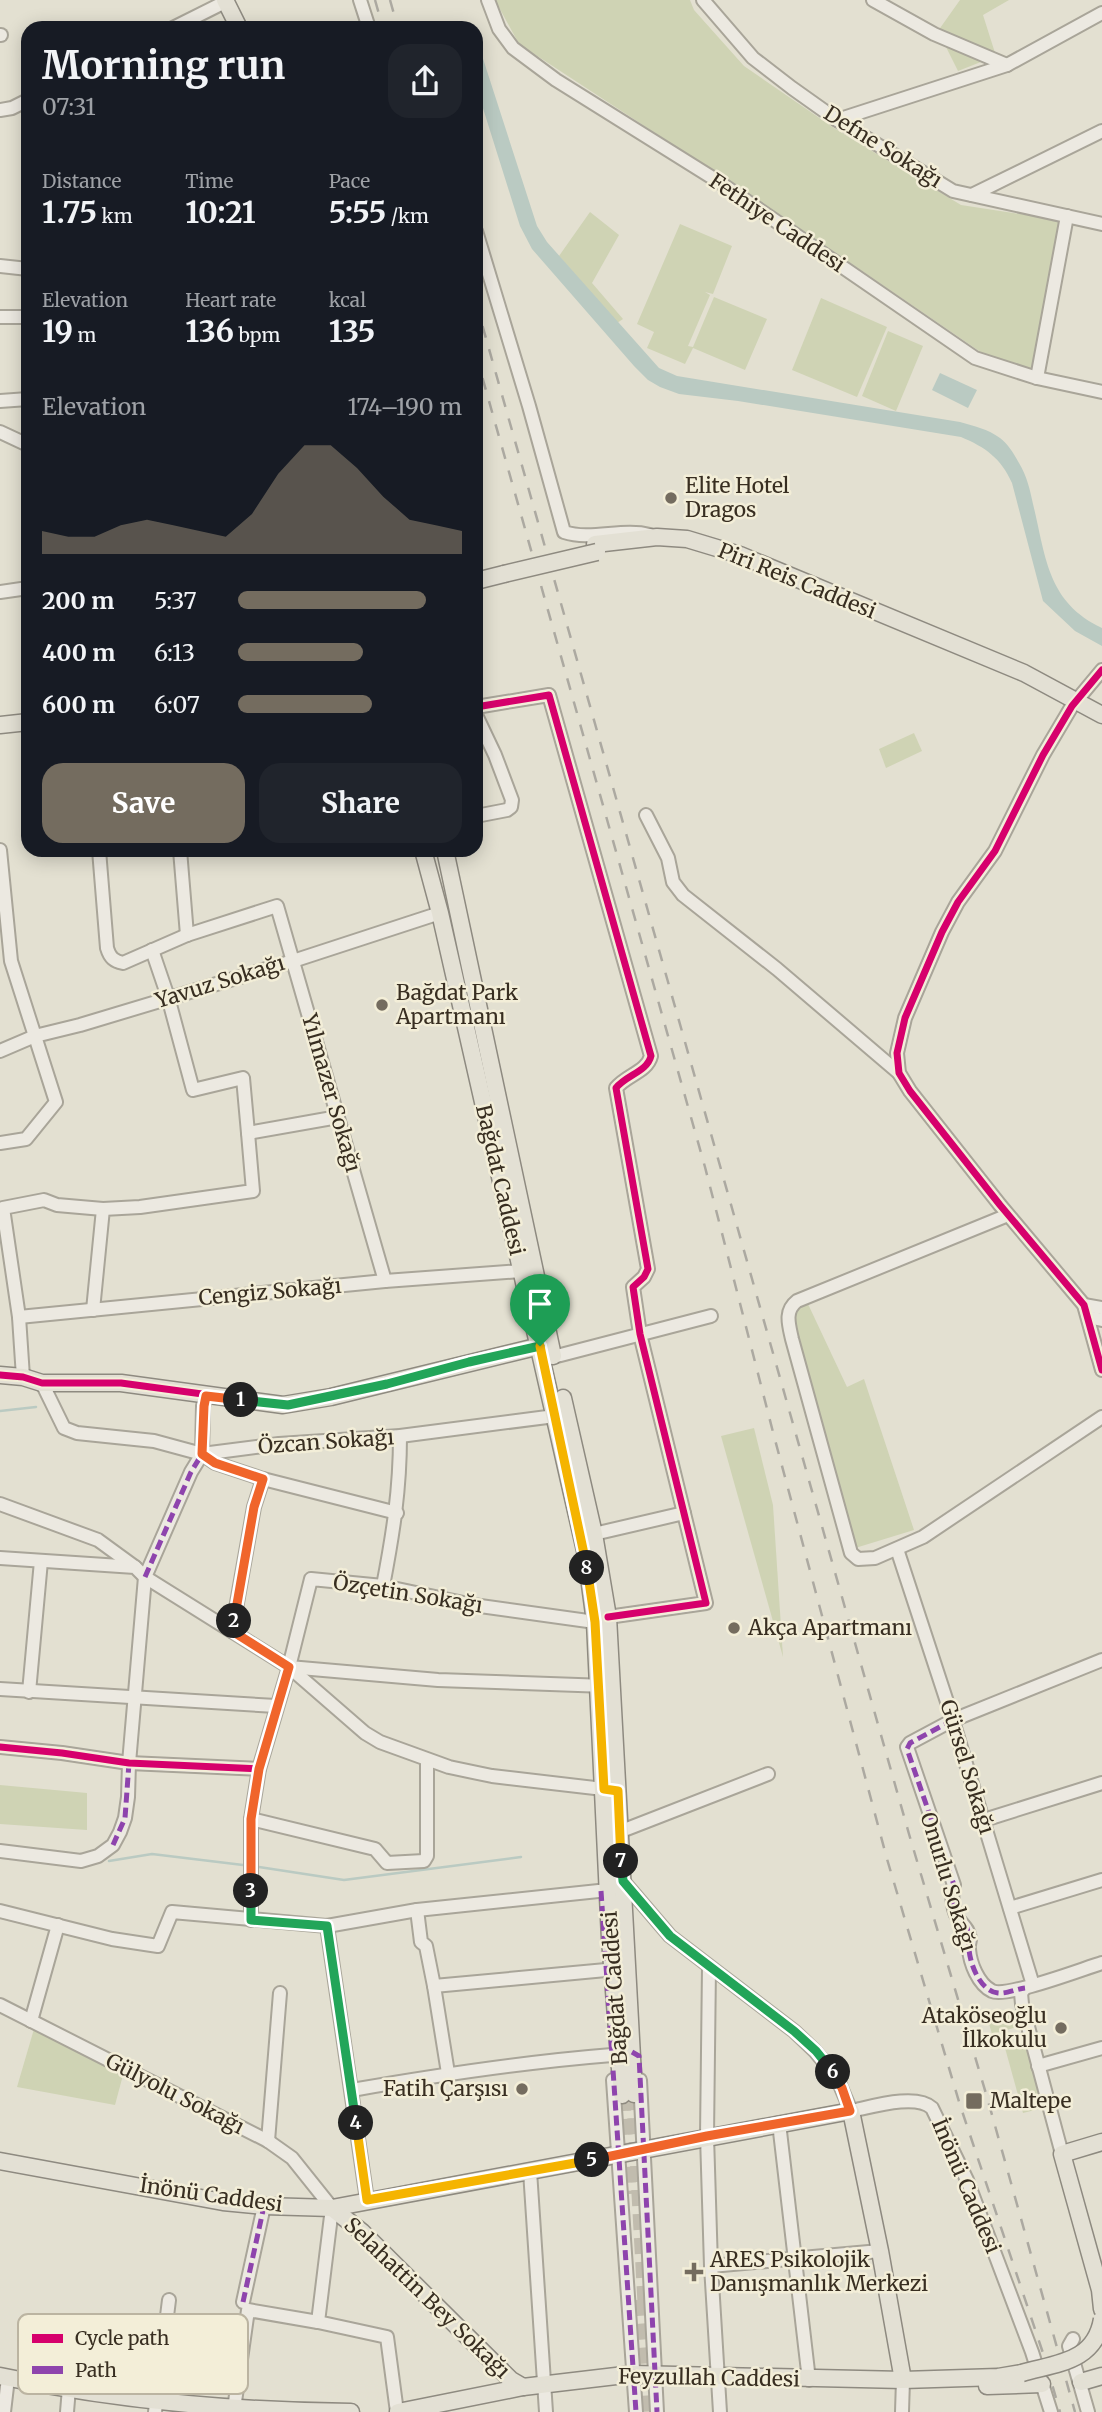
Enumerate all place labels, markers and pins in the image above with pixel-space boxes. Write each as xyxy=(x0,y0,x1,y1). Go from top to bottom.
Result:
place label: Elite Hotel Dragos xyxy=(685,472,790,523)
marker: Elite Hotel Dragos xyxy=(663,490,679,506)
place label: Bağdat Park Apartmanı xyxy=(395,979,519,1030)
marker: Bağdat Park Apartmanı xyxy=(374,997,390,1013)
pin xyxy=(510,1274,570,1346)
pin: 1 xyxy=(224,1382,258,1418)
pin: 8 xyxy=(570,1550,604,1586)
pin: 2 xyxy=(216,1604,252,1638)
place label: Akça Apartmanı xyxy=(747,1614,912,1641)
marker: Akça Apartmanı xyxy=(726,1620,742,1636)
pin: 7 xyxy=(604,1843,638,1878)
pin: 3 xyxy=(233,1874,268,1909)
place label: Ataköseoğlu İlkokulu xyxy=(921,2002,1047,2053)
marker: Ataköseoğlu İlkokulu xyxy=(1053,2020,1069,2036)
pin: 6 xyxy=(816,2054,850,2090)
place label: Fatih Çarşısı xyxy=(383,2075,508,2102)
marker: Fatih Çarşısı xyxy=(514,2081,530,2097)
place label: Maltepe xyxy=(990,2087,1072,2114)
marker: Maltepe xyxy=(964,2091,984,2111)
pin: 4 xyxy=(338,2106,374,2140)
pin: 5 xyxy=(574,2142,610,2178)
place label: ARES Psikolojik Danışmanlık Merkezi xyxy=(709,2246,928,2297)
marker: ARES Psikolojik Danışmanlık Merkezi xyxy=(684,2262,704,2282)

